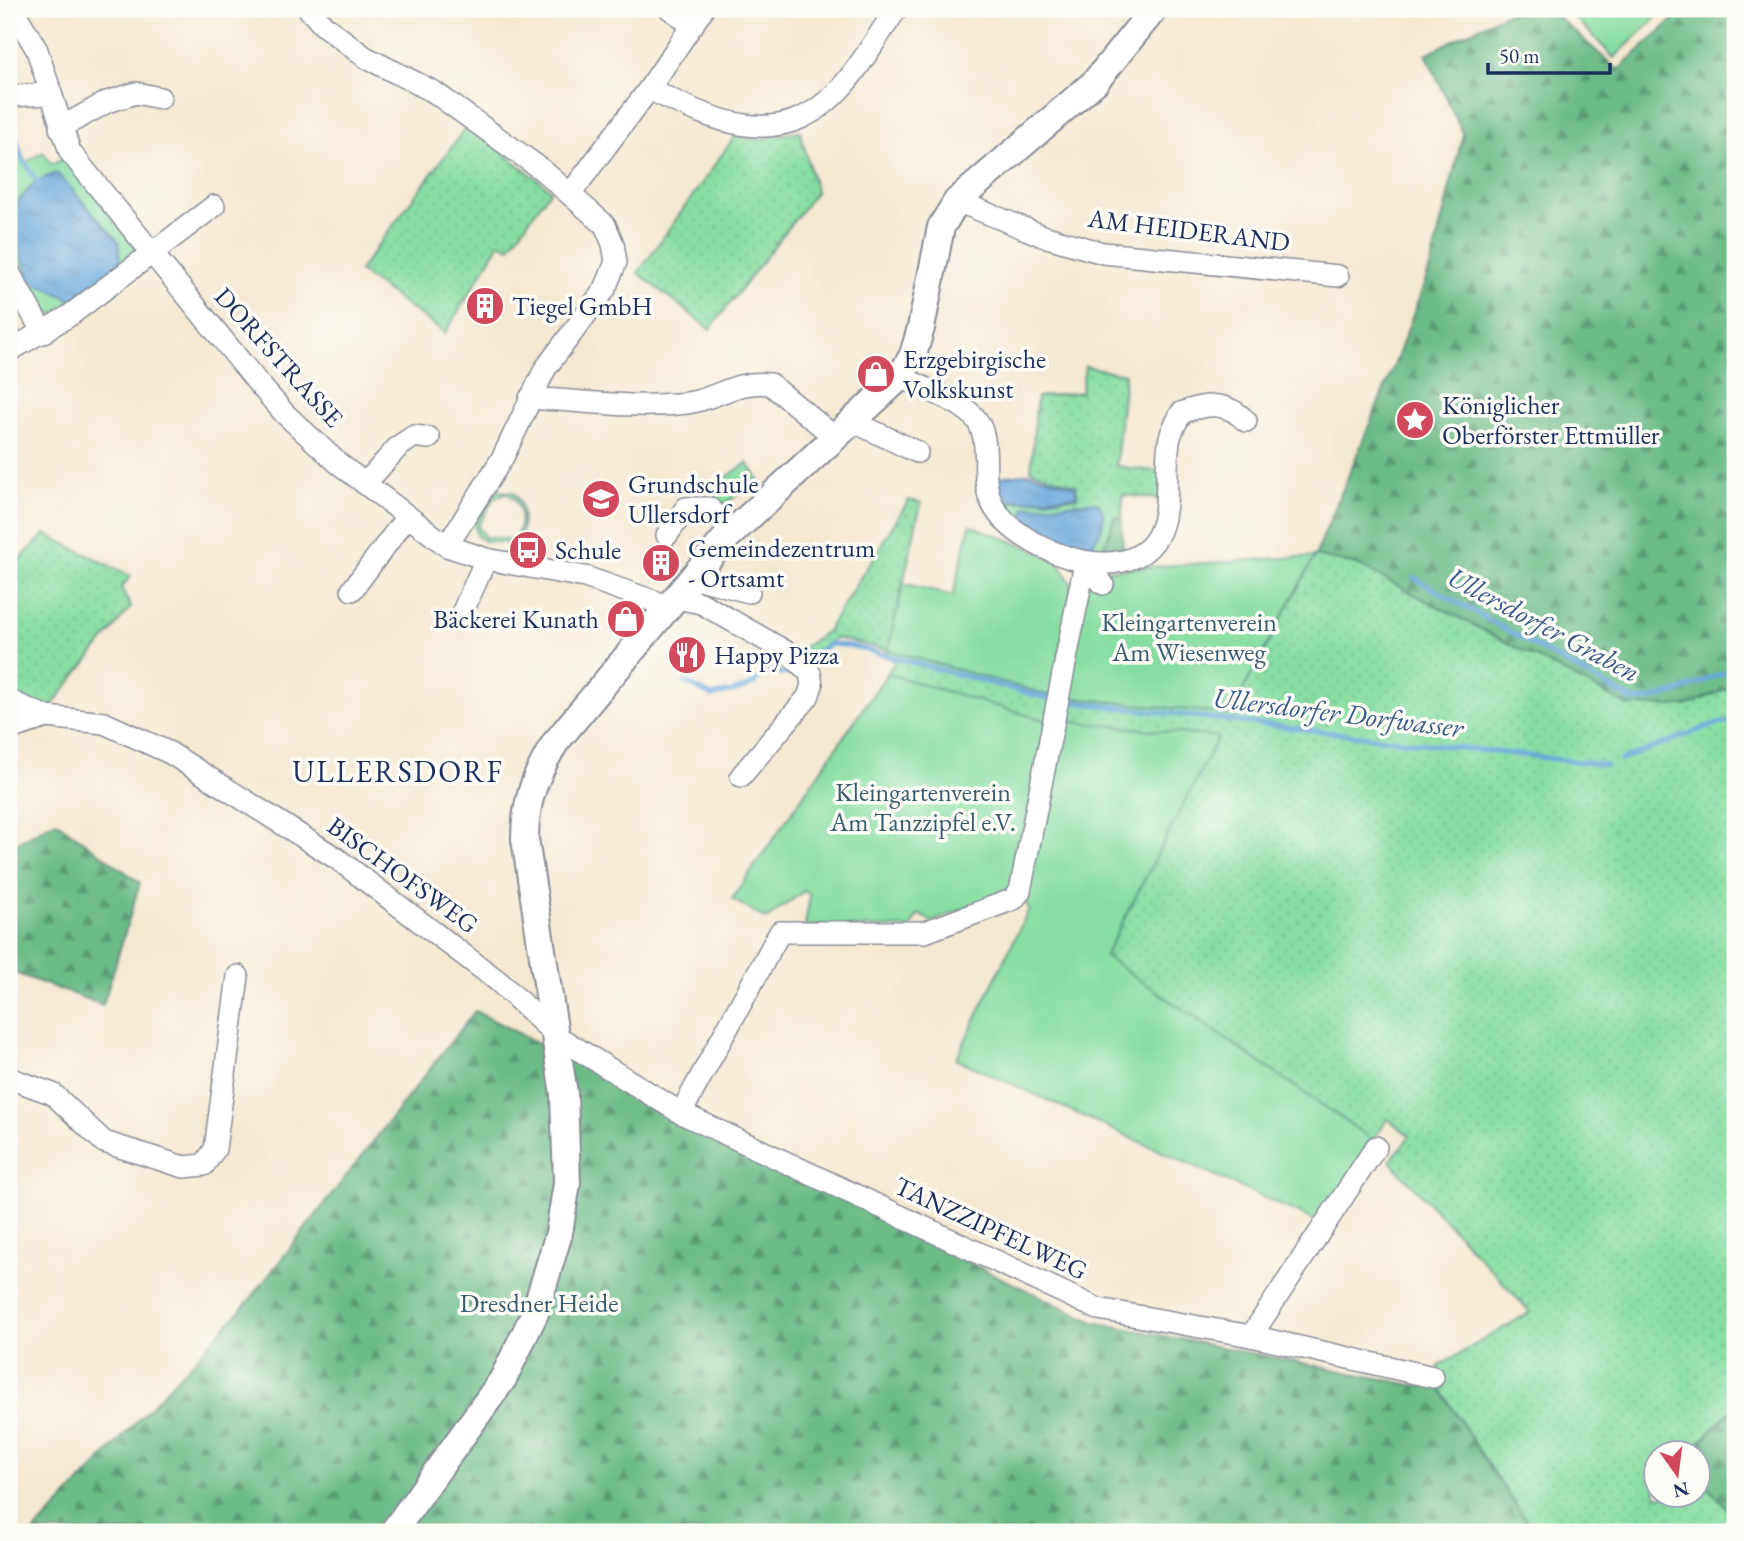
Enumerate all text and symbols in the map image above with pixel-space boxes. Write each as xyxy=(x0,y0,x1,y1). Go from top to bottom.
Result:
scale bar xyxy=(1488,32,1611,76)
text: 50 m xyxy=(1499,42,1540,69)
street label: AM HEIDERAND xyxy=(1085,201,1292,259)
street label: DORFSTRASSE xyxy=(207,280,351,434)
building icon: Tiegel GmbH xyxy=(464,285,506,327)
place label: Tiegel GmbH xyxy=(512,289,652,323)
place label: Erzgebirgische Volkskunst xyxy=(903,342,1046,406)
shop icon: Erzgebirgische Volkskunst xyxy=(855,353,897,395)
place label: Königlicher Oberförster Ettmüller xyxy=(1442,388,1660,452)
place icon: Königlicher Oberförster Ettmüller xyxy=(1394,399,1436,441)
place label: Grundschule Ullersdorf xyxy=(628,467,759,531)
school or university icon: Grundschule Ullersdorf xyxy=(580,478,622,520)
bus stop icon: Schule xyxy=(507,529,549,571)
place label: Gemeindezentrum - Ortsamt xyxy=(688,531,875,595)
place label: Schule xyxy=(555,533,621,567)
building icon: Gemeindezentrum - Ortsamt xyxy=(640,542,682,584)
water label: Ullersdorfer Graben xyxy=(1442,558,1646,690)
shop icon: Bäckerei Kunath xyxy=(605,598,647,640)
place label: Bäckerei Kunath xyxy=(433,602,599,636)
park label: Kleingartenverein Am Wiesenweg xyxy=(1101,605,1277,669)
restaurant icon: Happy Pizza xyxy=(666,634,708,676)
place label: Happy Pizza xyxy=(714,638,840,672)
water label: Ullersdorfer Dorfwasser xyxy=(1211,679,1466,745)
district label: ULLERSDORF xyxy=(292,752,504,791)
park label: Kleingartenverein Am Tanzzipfel e.V. xyxy=(829,775,1016,839)
street label: BISCHOFSWEG xyxy=(321,809,485,941)
street label: TANZZIPFELWEG xyxy=(889,1168,1093,1288)
park label: Dresdner Heide xyxy=(460,1286,618,1320)
north arrow xyxy=(1642,1440,1712,1510)
text: N xyxy=(1670,1476,1691,1504)

